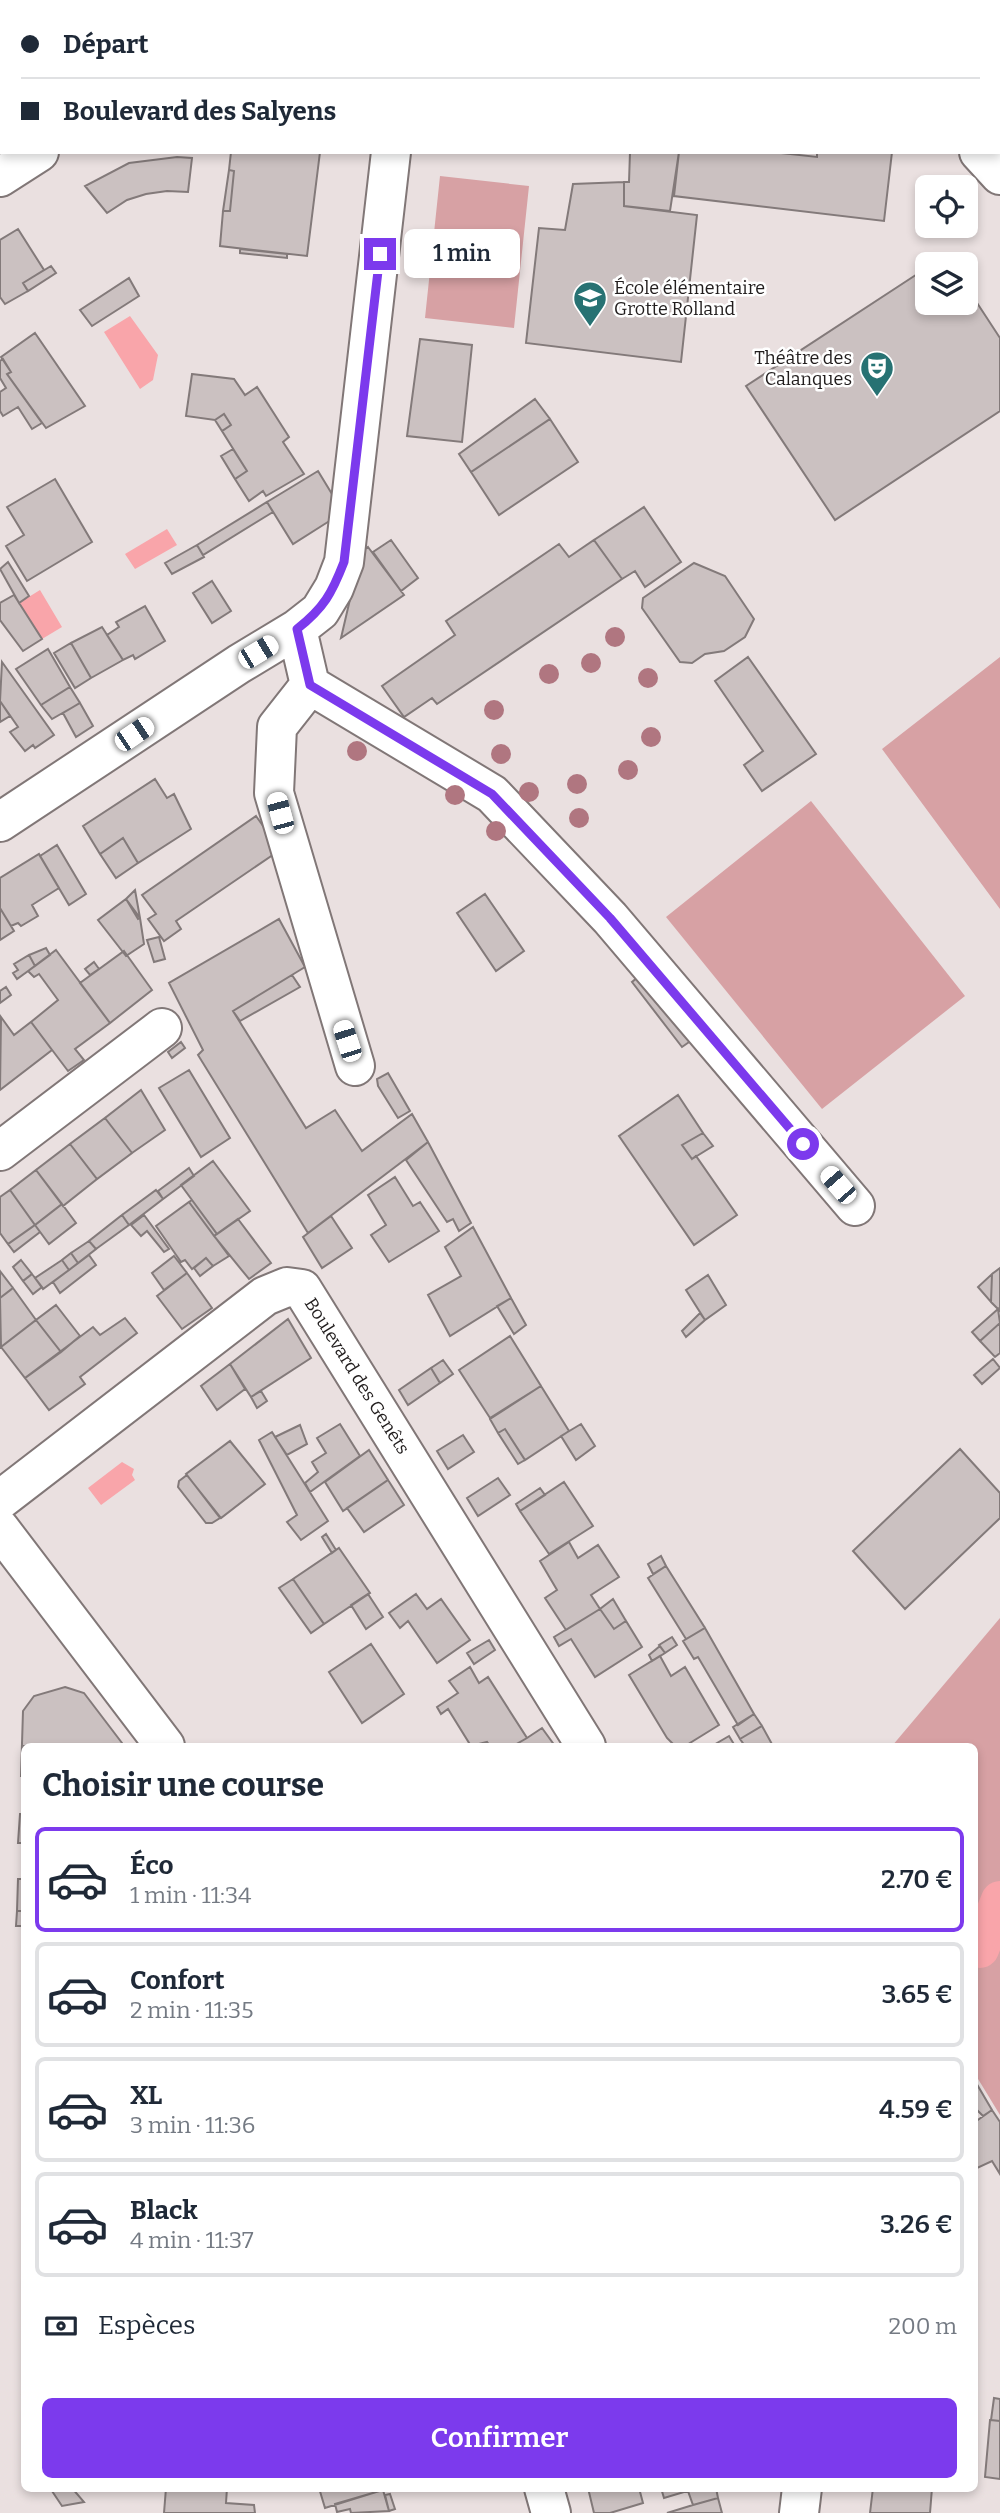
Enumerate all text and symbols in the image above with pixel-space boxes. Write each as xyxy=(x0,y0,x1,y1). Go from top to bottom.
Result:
text: Départ xyxy=(63,29,149,60)
text: Boulevard des Salyens xyxy=(63,96,336,127)
map controls xyxy=(915,175,978,315)
button: locate xyxy=(915,175,978,238)
callout: 1 min xyxy=(404,230,520,278)
route end xyxy=(364,238,396,270)
text: 1 min xyxy=(433,239,491,267)
button: layers xyxy=(915,252,978,315)
place label: École élémentaire Grotte Rolland xyxy=(614,276,765,320)
school or university icon: École élémentaire Grotte Rolland xyxy=(571,279,609,328)
place label: Théâtre des Calanques xyxy=(754,347,852,390)
theatre icon: Théâtre des Calanques xyxy=(858,349,896,398)
car xyxy=(235,632,282,672)
car xyxy=(111,714,158,754)
car xyxy=(265,790,296,836)
car xyxy=(331,1018,364,1064)
route start xyxy=(787,1128,819,1160)
car xyxy=(817,1162,860,1208)
street label: Boulevard des Genêts xyxy=(300,1294,414,1458)
text: Choisir une course xyxy=(42,1766,324,1804)
icon: car xyxy=(46,1848,109,1911)
text: Éco xyxy=(130,1850,173,1881)
text: 2.70 € xyxy=(881,1864,953,1895)
text: 1 min · 11:34 xyxy=(130,1881,251,1909)
icon: car xyxy=(46,1963,109,2026)
text: Confort xyxy=(130,1965,225,1996)
text: 3.65 € xyxy=(882,1979,953,2010)
text: 2 min · 11:35 xyxy=(130,1996,253,2024)
icon: car xyxy=(46,2078,109,2141)
text: XL xyxy=(130,2080,162,2111)
text: 4.59 € xyxy=(879,2094,953,2125)
text: 3 min · 11:36 xyxy=(130,2111,255,2139)
icon: car xyxy=(46,2193,109,2256)
text: Black xyxy=(130,2195,198,2226)
text: 3.26 € xyxy=(880,2209,953,2240)
text: 4 min · 11:37 xyxy=(130,2226,254,2254)
icon: cash xyxy=(42,2307,80,2345)
text: Espèces xyxy=(98,2310,195,2341)
text: 200 m xyxy=(888,2312,957,2340)
button: Confirmer xyxy=(42,2398,957,2478)

